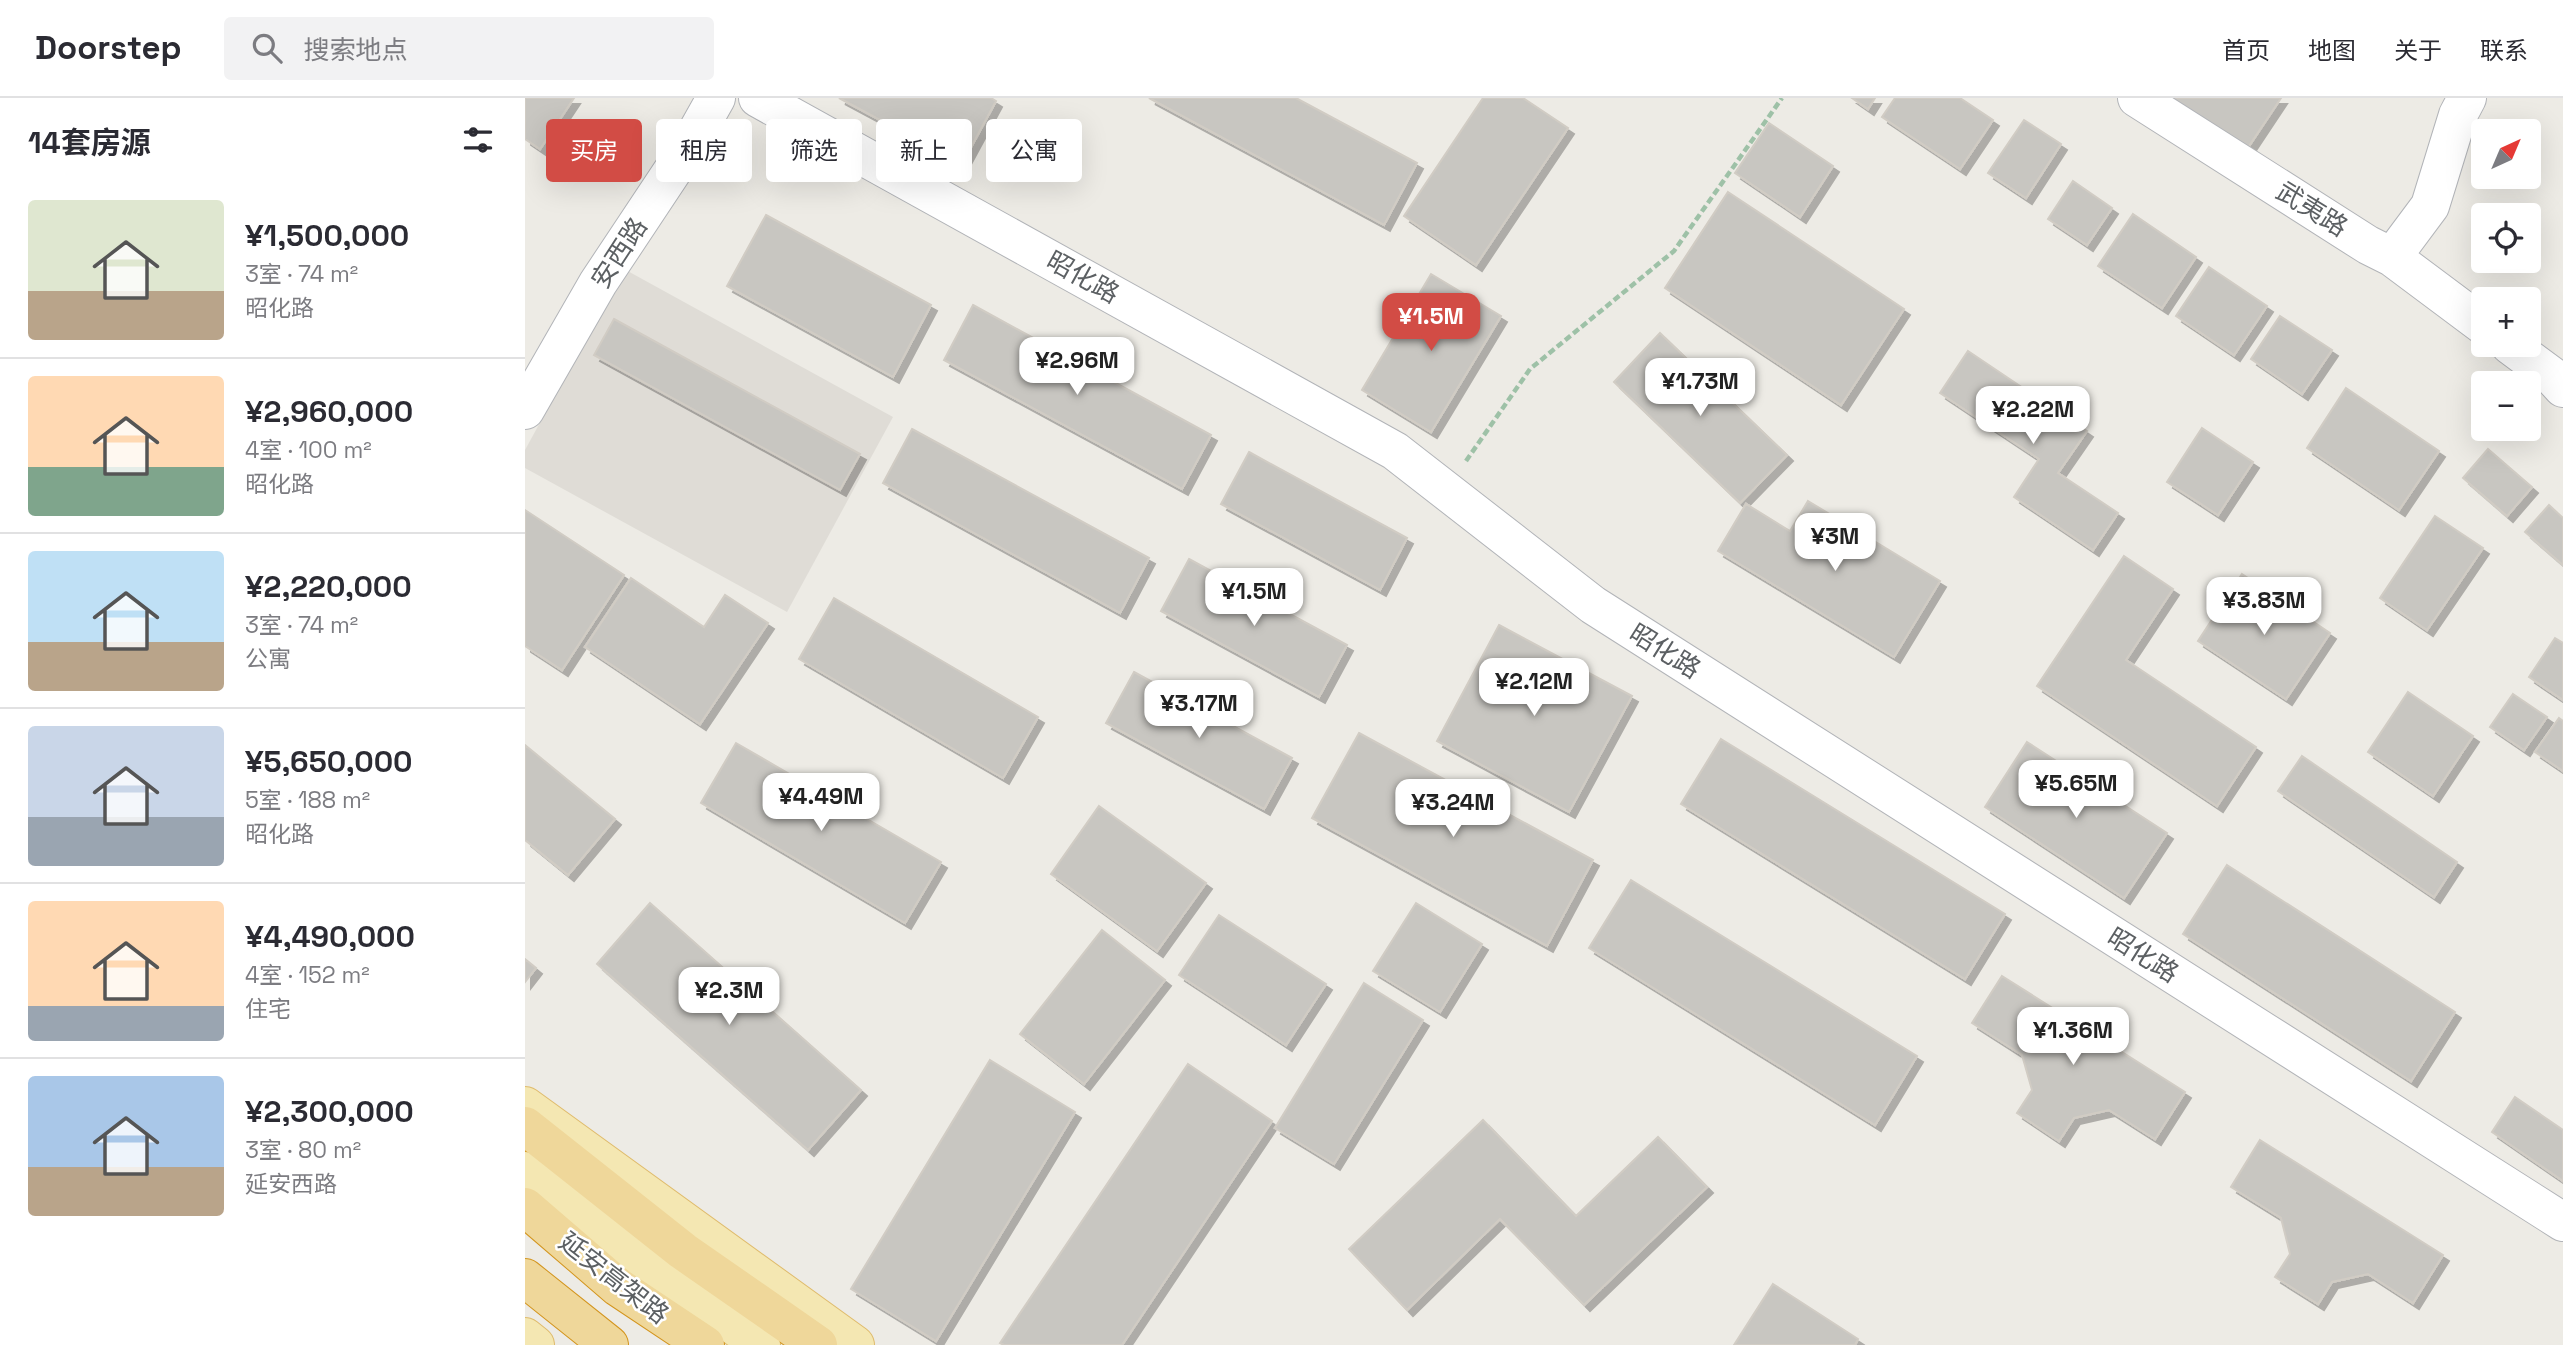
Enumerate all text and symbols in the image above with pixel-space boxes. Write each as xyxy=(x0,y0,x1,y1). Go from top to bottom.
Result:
search box xyxy=(224,17,714,80)
text: Doorstep xyxy=(35,27,182,69)
icon: search xyxy=(248,29,286,67)
text: 搜索地点 xyxy=(304,33,408,67)
text: 首页 xyxy=(2222,35,2270,66)
text: 地图 xyxy=(2308,35,2356,66)
text: 关于 xyxy=(2394,35,2442,66)
text: 联系 xyxy=(2480,35,2528,66)
chip: 买房 xyxy=(546,119,642,182)
chip: 租房 xyxy=(656,119,752,182)
chip: 筛选 xyxy=(766,119,862,182)
chip: 新上 xyxy=(876,119,972,182)
chip: 公寓 xyxy=(986,119,1082,182)
north arrow xyxy=(2471,119,2541,189)
map controls xyxy=(2471,119,2541,441)
icon: filters xyxy=(459,121,497,159)
text: 14套房源 xyxy=(28,123,151,162)
street label: 武夷路 xyxy=(2270,174,2354,244)
button: locate xyxy=(2471,203,2541,273)
street label: 安西路 xyxy=(583,211,655,295)
text: ¥1,500,000 xyxy=(245,216,409,255)
icon: home xyxy=(84,228,168,312)
street label: 昭化路 xyxy=(1041,243,1125,311)
text: 3室 · 74 m² xyxy=(245,259,358,289)
button: + xyxy=(2471,287,2541,357)
text: 昭化路 xyxy=(245,293,314,323)
pin: ¥1.5M xyxy=(1382,294,1480,353)
text: ¥1.5M xyxy=(1398,301,1464,331)
pin: ¥2.96M xyxy=(1020,338,1134,397)
text: ¥2.96M xyxy=(1035,345,1119,375)
pin: ¥1.73M xyxy=(1643,358,1757,418)
text: ¥1.73M xyxy=(1661,366,1739,396)
button: − xyxy=(2471,371,2541,441)
pin: ¥2.22M xyxy=(1976,386,2090,446)
text: ¥2,960,000 xyxy=(245,392,413,431)
text: ¥2.22M xyxy=(1992,394,2074,424)
icon: home xyxy=(84,404,168,488)
text: 4室 · 100 m² xyxy=(245,435,372,465)
text: 昭化路 xyxy=(245,469,314,499)
pin: ¥3M xyxy=(1801,514,1869,573)
text: ¥3M xyxy=(1811,521,1859,551)
text: ¥2,220,000 xyxy=(245,567,412,606)
pin: ¥1.5M xyxy=(1205,568,1303,628)
text: ¥1.5M xyxy=(1221,576,1287,606)
pin: ¥3.83M xyxy=(2207,578,2321,637)
icon: home xyxy=(84,579,168,663)
text: ¥3.83M xyxy=(2222,585,2306,615)
text: 3室 · 74 m² xyxy=(245,610,358,640)
street label: 昭化路 xyxy=(1623,616,1707,686)
text: 公寓 xyxy=(245,644,291,674)
pin: ¥2.12M xyxy=(1477,658,1591,718)
text: ¥2.12M xyxy=(1495,666,1573,696)
pin: ¥3.17M xyxy=(1142,680,1256,740)
text: ¥3.17M xyxy=(1160,688,1238,718)
text: ¥5,650,000 xyxy=(245,742,413,781)
icon: home xyxy=(84,754,168,838)
pin: ¥5.65M xyxy=(2019,760,2133,820)
text: ¥5.65M xyxy=(2035,768,2117,798)
pin: ¥4.49M xyxy=(764,774,878,833)
pin: ¥3.24M xyxy=(1396,780,1510,839)
text: ¥4.49M xyxy=(779,781,863,811)
text: 5室 · 188 m² xyxy=(245,785,370,815)
text: ¥3.24M xyxy=(1411,787,1495,817)
text: 昭化路 xyxy=(245,819,314,849)
text: ¥4,490,000 xyxy=(245,917,415,956)
street label: 昭化路 xyxy=(2101,920,2185,990)
icon: home xyxy=(84,929,168,1013)
text: 4室 · 152 m² xyxy=(245,960,370,990)
pin: ¥2.3M xyxy=(680,968,778,1027)
text: ¥2.3M xyxy=(694,975,764,1005)
text: 住宅 xyxy=(245,994,291,1024)
pin: ¥1.36M xyxy=(2016,1007,2130,1067)
text: ¥1.36M xyxy=(2033,1015,2113,1045)
text: ¥2,300,000 xyxy=(245,1092,414,1131)
icon: home xyxy=(84,1104,168,1188)
text: 3室 · 80 m² xyxy=(245,1135,361,1165)
text: 延安西路 xyxy=(245,1169,337,1199)
street label: 延安高架路 xyxy=(552,1225,676,1331)

